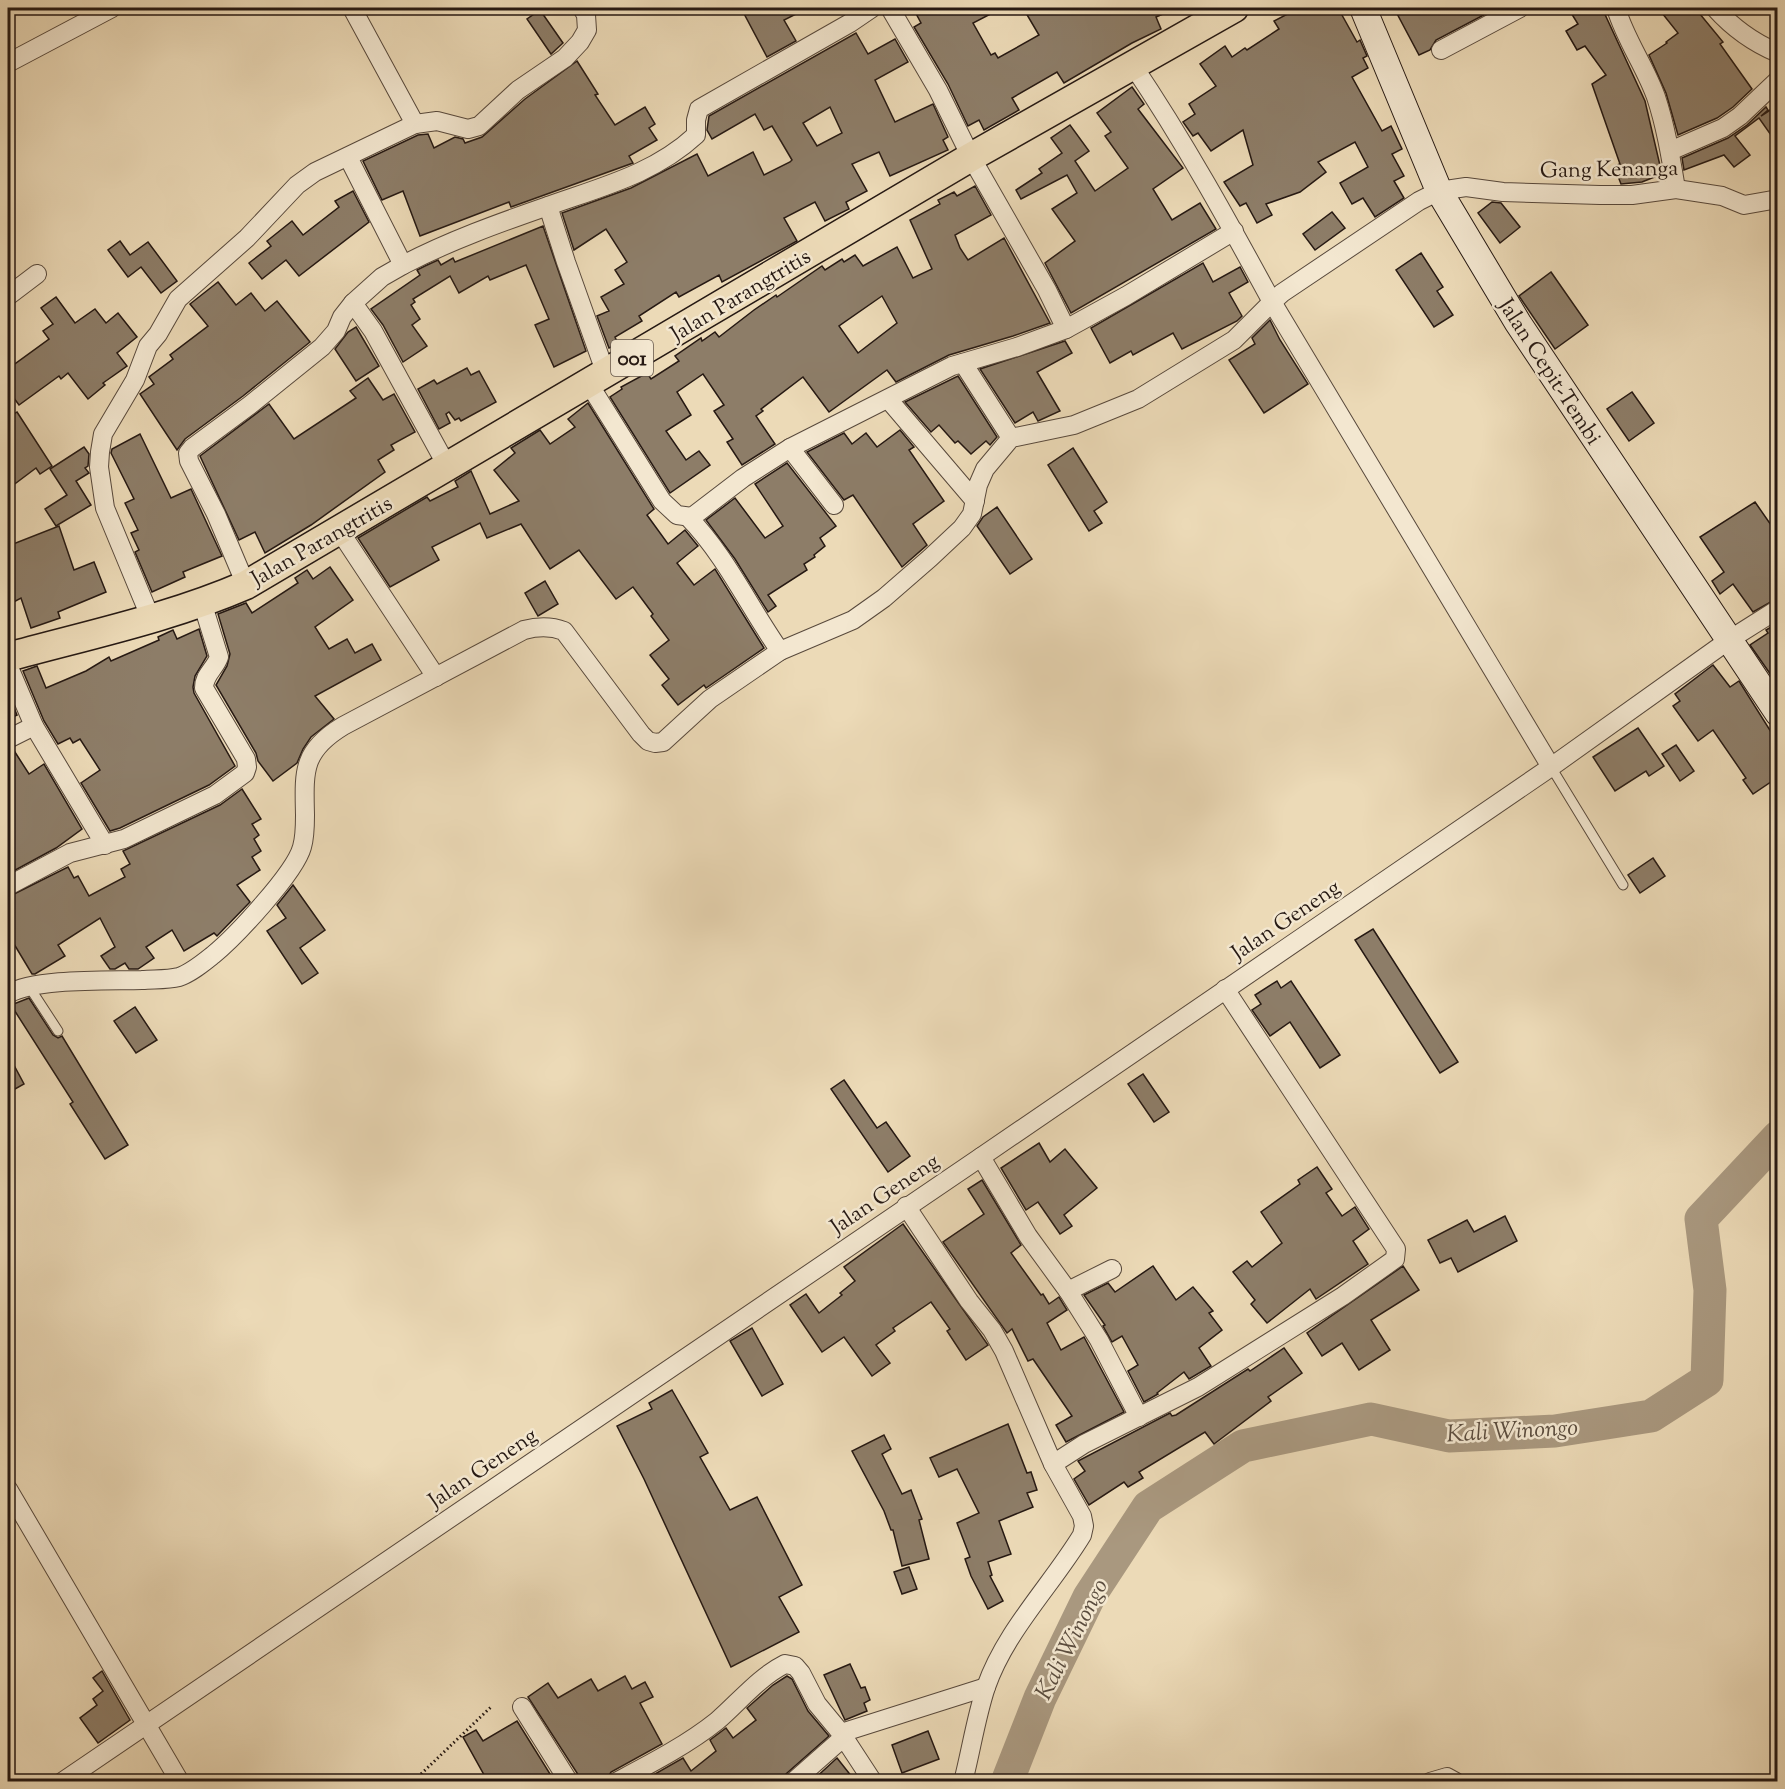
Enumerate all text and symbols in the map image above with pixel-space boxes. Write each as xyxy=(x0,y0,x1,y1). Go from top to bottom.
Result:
street label: Gang Kenanga xyxy=(1540,154,1679,188)
street label: Jalan Parangtritis xyxy=(664,242,818,352)
street label: Jalan Cepit-Tembi xyxy=(1488,292,1608,452)
road number: 001 xyxy=(611,340,653,376)
street label: Jalan Parangtritis xyxy=(245,489,399,597)
street label: Jalan Geneng xyxy=(1225,873,1348,970)
street label: Jalan Geneng xyxy=(824,1147,947,1244)
water label: Kali Winongo xyxy=(1446,1412,1579,1452)
street label: Jalan Geneng xyxy=(422,1421,545,1518)
water label: Kali Winongo xyxy=(1028,1574,1118,1706)

